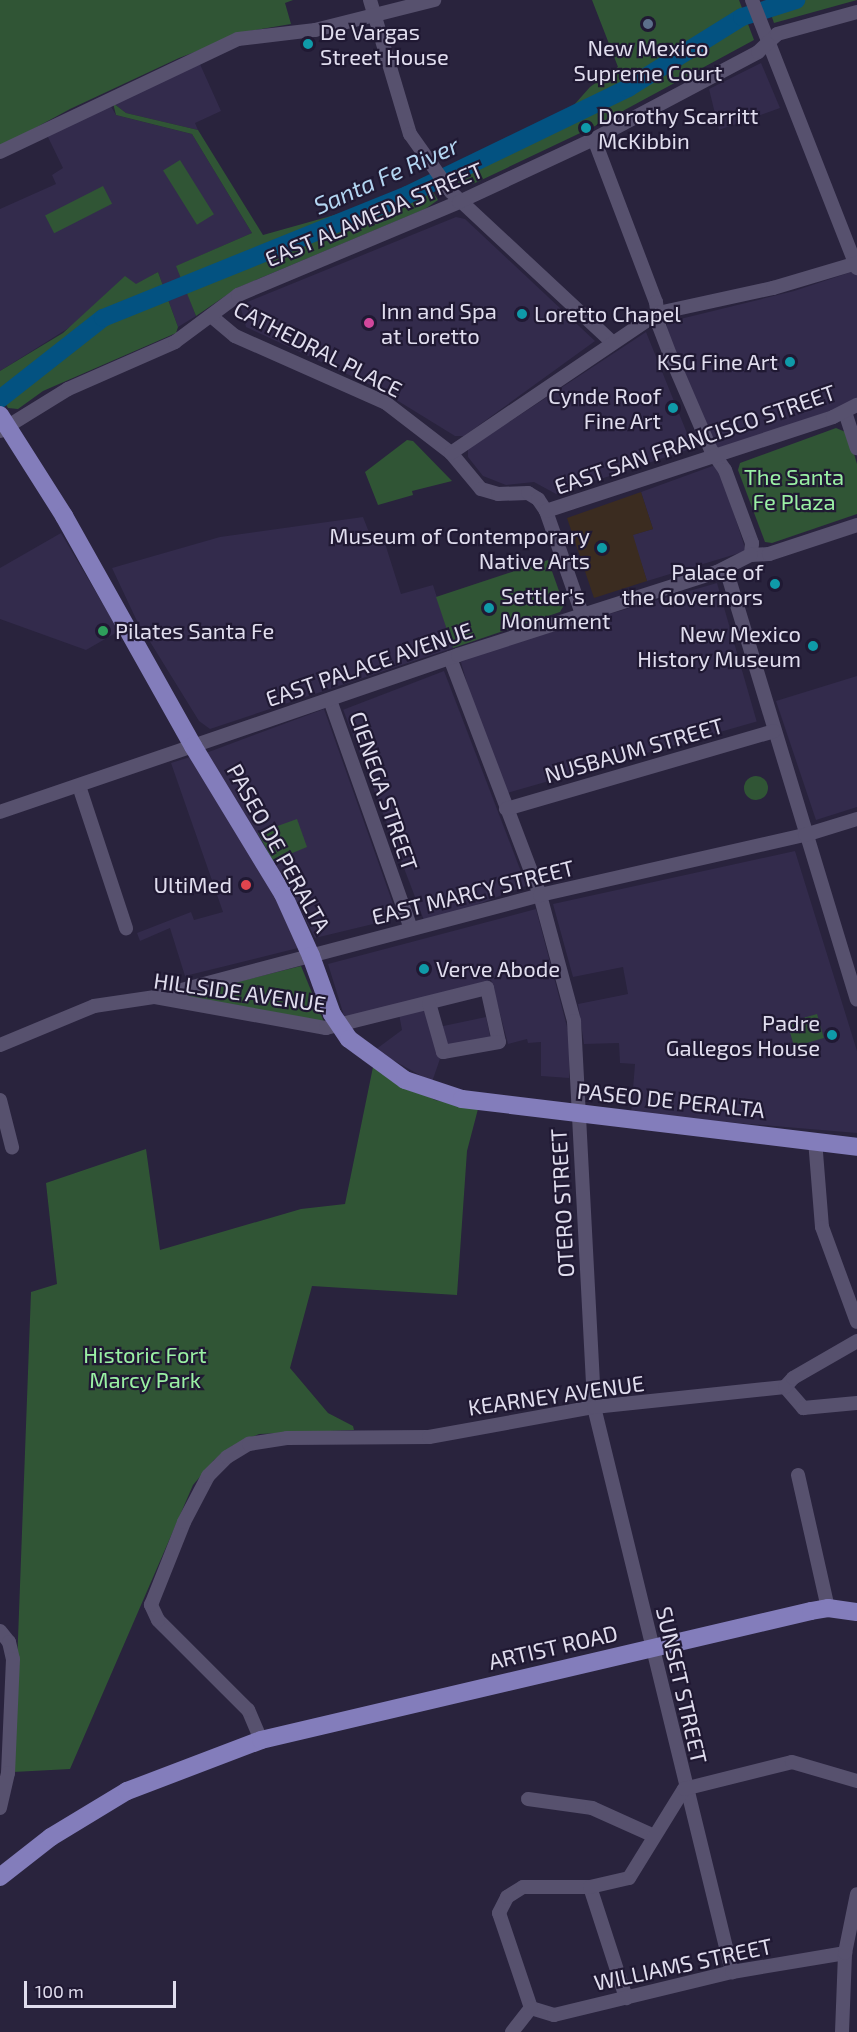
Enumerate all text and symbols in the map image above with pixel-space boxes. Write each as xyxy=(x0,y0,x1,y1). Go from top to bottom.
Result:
marker: New Mexico Supreme Court xyxy=(641,17,655,31)
place label: De Vargas Street House xyxy=(320,18,449,70)
place label: New Mexico Supreme Court xyxy=(574,34,722,86)
marker: De Vargas Street House xyxy=(301,37,315,51)
place label: Dorothy Scarritt McKibbin xyxy=(598,102,759,154)
marker: Dorothy Scarritt McKibbin xyxy=(579,121,593,135)
water label: Santa Fe River xyxy=(309,130,463,220)
street label: EAST ALAMEDA STREET xyxy=(260,156,488,272)
street label: CATHEDRAL PLACE xyxy=(229,295,407,403)
place label: Inn and Spa at Loretto xyxy=(381,297,497,348)
place label: Loretto Chapel xyxy=(534,301,681,327)
marker: Loretto Chapel xyxy=(515,307,529,321)
marker: Inn and Spa at Loretto xyxy=(362,316,376,330)
place label: KSG Fine Art xyxy=(656,349,778,375)
marker: KSG Fine Art xyxy=(783,355,797,369)
street label: EAST SAN FRANCISCO STREET xyxy=(551,378,839,500)
place label: Cynde Roof Fine Art xyxy=(548,382,661,434)
marker: Cynde Roof Fine Art xyxy=(666,401,680,415)
park label: The Santa Fe Plaza xyxy=(744,463,844,514)
place label: Museum of Contemporary Native Arts xyxy=(329,522,590,574)
marker: Museum of Contemporary Native Arts xyxy=(595,541,609,555)
place label: Palace of the Governors xyxy=(621,558,763,610)
marker: Palace of the Governors xyxy=(768,577,782,591)
place label: Settler's Monument xyxy=(501,582,610,634)
marker: Settler's Monument xyxy=(482,601,496,615)
street label: EAST PALACE AVENUE xyxy=(262,616,476,712)
place label: Pilates Santa Fe xyxy=(115,618,274,644)
place label: New Mexico History Museum xyxy=(637,620,801,672)
marker: Pilates Santa Fe xyxy=(96,624,110,638)
marker: New Mexico History Museum xyxy=(806,639,820,653)
street label: CIENEGA STREET xyxy=(344,708,424,874)
street label: NUSBAUM STREET xyxy=(542,712,726,788)
street label: PASEO DE PERALTA xyxy=(222,759,336,937)
street label: EAST MARCY STREET xyxy=(369,854,577,930)
place label: UltiMed xyxy=(153,872,232,898)
marker: UltiMed xyxy=(237,876,255,894)
place label: Verve Abode xyxy=(436,956,561,982)
marker: Verve Abode xyxy=(417,962,431,976)
street label: HILLSIDE AVENUE xyxy=(152,967,328,1017)
place label: Padre Gallegos House xyxy=(666,1009,820,1060)
marker: Padre Gallegos House xyxy=(825,1028,839,1042)
street label: PASEO DE PERALTA xyxy=(576,1077,766,1123)
street label: OTERO STREET xyxy=(545,1128,579,1278)
park label: Historic Fort Marcy Park xyxy=(83,1341,207,1392)
street label: KEARNEY AVENUE xyxy=(466,1369,646,1421)
street label: SUNSET STREET xyxy=(651,1604,713,1766)
street label: ARTIST ROAD xyxy=(486,1619,620,1675)
street label: WILLIAMS STREET xyxy=(592,1932,774,1996)
scale bar xyxy=(27,1969,178,2007)
text: 100 m xyxy=(35,1980,84,2002)

